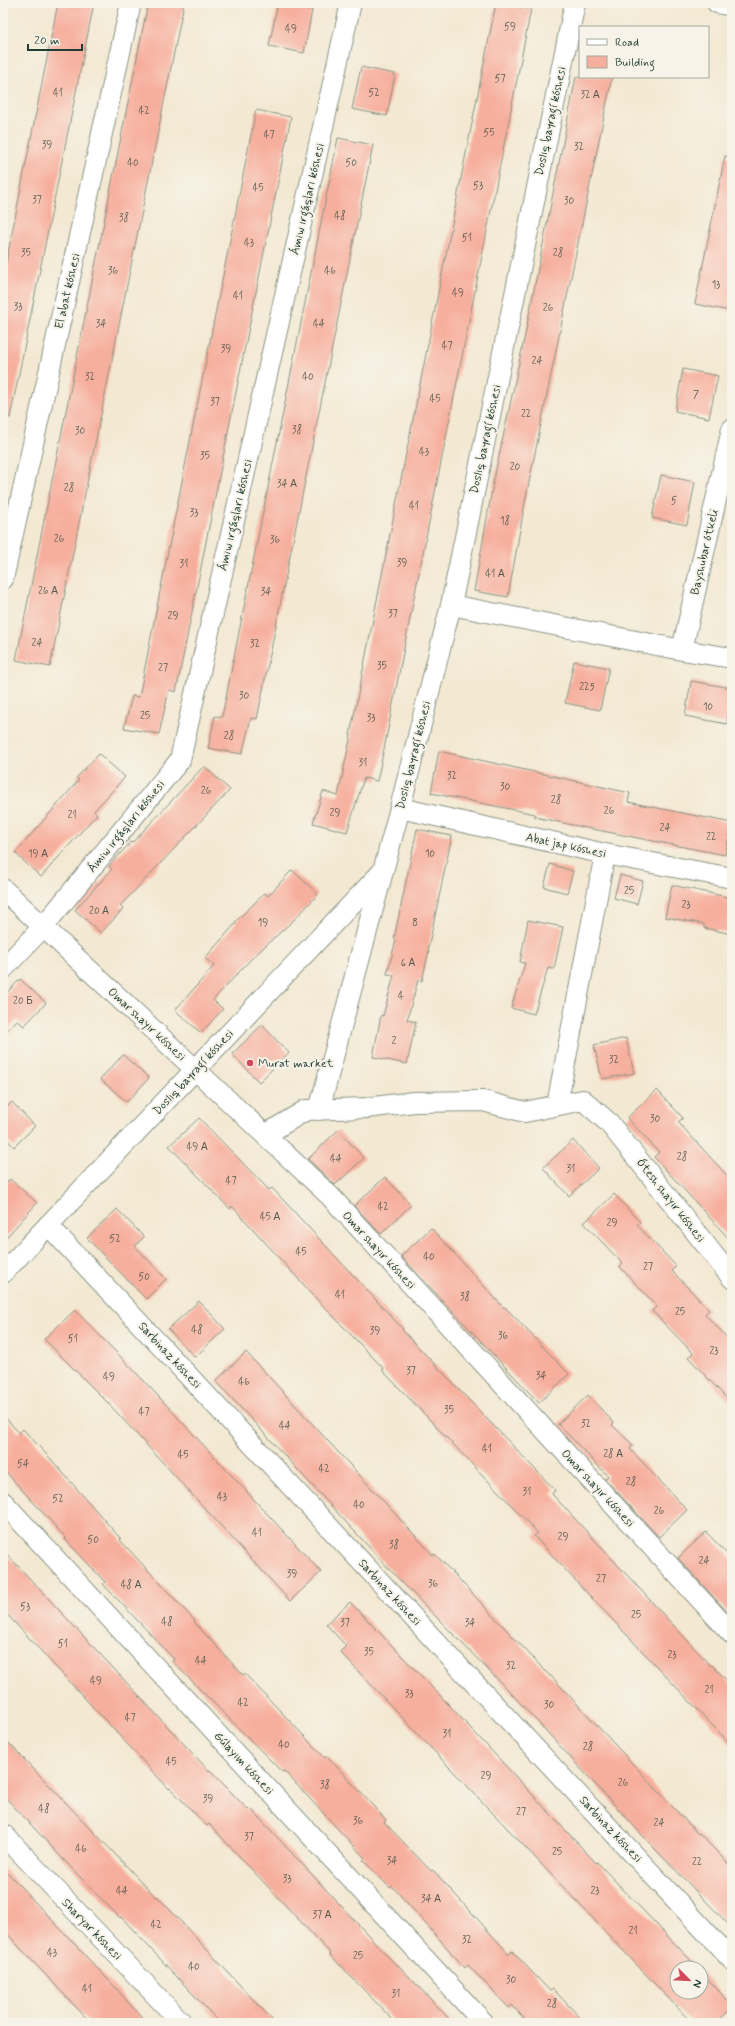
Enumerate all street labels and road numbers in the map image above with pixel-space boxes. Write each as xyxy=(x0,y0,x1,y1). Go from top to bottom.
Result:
street label: Doslıq bayraǵı kóshesi xyxy=(532,65,571,178)
street label: Ámiw ırǵaqları kóshesi xyxy=(287,142,330,257)
street label: El abat kóshesi xyxy=(51,252,84,331)
street label: Doslıq bayraǵı kóshesi xyxy=(467,383,506,496)
street label: Ámiw ırǵaqları kóshesi xyxy=(215,458,258,573)
street label: Bayshubar ótkeli xyxy=(687,508,723,597)
street label: Doslıq bayraǵı kóshesi xyxy=(393,699,436,811)
street label: Ámiw ırǵaqları kóshesi xyxy=(85,777,170,877)
street label: Abat jap kóshesi xyxy=(524,830,607,862)
street label: Omar shayır kóshesi xyxy=(104,984,189,1065)
street label: Doslıq bayraǵı kóshesi xyxy=(150,1027,238,1120)
street label: Ótesh shayır kóshesi xyxy=(632,1155,708,1246)
street label: Omar shayır kóshesi xyxy=(338,1208,419,1293)
street label: Sarbinaz kóshesi xyxy=(134,1319,204,1392)
street label: Omar shayır kóshesi xyxy=(557,1446,638,1531)
street label: Sarbinaz kóshesi xyxy=(354,1556,424,1629)
street label: Gúlayım kóshesi xyxy=(210,1729,277,1799)
street label: Sarbinaz kóshesi xyxy=(575,1793,645,1866)
street label: Sharyar kóshesi xyxy=(58,1895,125,1964)

